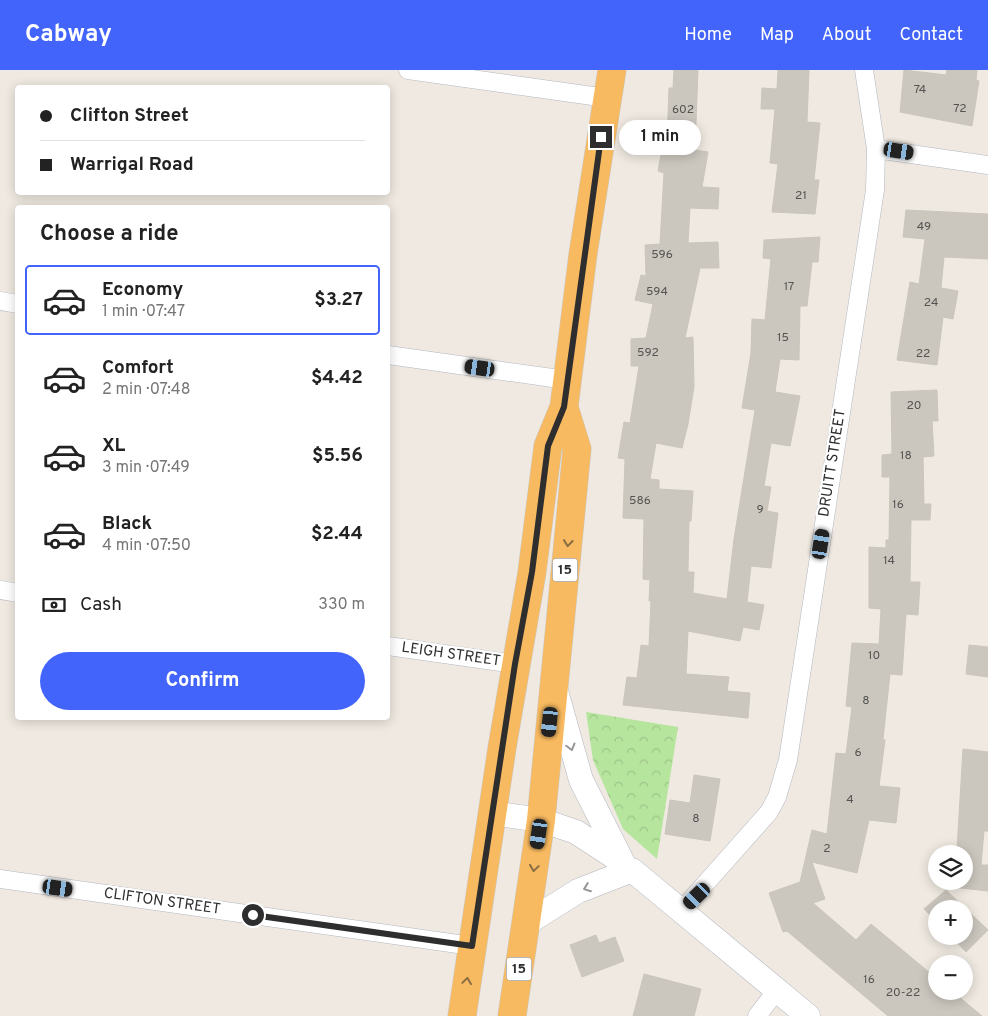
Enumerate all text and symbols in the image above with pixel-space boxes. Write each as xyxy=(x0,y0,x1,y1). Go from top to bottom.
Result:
text: Cabway xyxy=(25,20,112,50)
text: Home xyxy=(684,24,732,47)
text: Map xyxy=(760,24,794,47)
text: About xyxy=(822,24,871,47)
text: Contact xyxy=(899,24,963,47)
house number: 74 xyxy=(914,82,926,98)
house number: 72 xyxy=(953,101,967,117)
house number: 602 xyxy=(672,102,694,118)
text: Clifton Street xyxy=(70,104,189,128)
callout: 1 min xyxy=(618,120,701,154)
route end xyxy=(590,126,612,148)
text: 1 min xyxy=(641,127,679,147)
car xyxy=(883,141,914,161)
text: Warrigal Road xyxy=(70,153,194,177)
house number: 21 xyxy=(795,188,807,204)
house number: 49 xyxy=(917,219,931,235)
text: Choose a ride xyxy=(40,221,178,248)
house number: 596 xyxy=(651,247,673,263)
icon: car xyxy=(42,278,87,323)
text: Economy xyxy=(102,278,183,302)
house number: 17 xyxy=(784,279,794,295)
house number: 594 xyxy=(646,284,668,300)
text: $3.27 xyxy=(314,288,363,312)
house number: 24 xyxy=(924,295,938,311)
text: 1 min · 07:47 xyxy=(102,302,185,322)
house number: 15 xyxy=(777,330,789,346)
house number: 592 xyxy=(637,345,659,361)
house number: 22 xyxy=(916,346,930,362)
icon: car xyxy=(42,356,87,401)
text: Comfort xyxy=(102,356,174,380)
car xyxy=(464,358,495,378)
text: $4.42 xyxy=(311,366,363,390)
text: 2 min · 07:48 xyxy=(102,380,191,400)
house number: 20 xyxy=(906,398,922,414)
street label: DRUITT STREET xyxy=(815,408,851,518)
icon: car xyxy=(42,434,87,479)
text: XL xyxy=(102,434,125,458)
text: $5.56 xyxy=(312,444,363,468)
house number: 18 xyxy=(900,448,912,464)
text: 3 min · 07:49 xyxy=(102,458,190,478)
house number: 586 xyxy=(629,493,651,509)
house number: 16 xyxy=(892,497,904,513)
house number: 9 xyxy=(756,502,764,518)
icon: car xyxy=(42,512,87,557)
text: Black xyxy=(102,512,152,536)
text: $2.44 xyxy=(311,522,363,546)
car xyxy=(811,528,830,560)
text: 4 min · 07:50 xyxy=(102,536,191,556)
one-way arrow xyxy=(562,540,573,548)
house number: 14 xyxy=(883,553,895,569)
road number: 15 xyxy=(552,558,578,582)
icon: cash xyxy=(40,591,68,619)
text: Cash xyxy=(80,593,122,617)
text: 330 m xyxy=(318,595,365,615)
street label: LEIGH STREET xyxy=(400,639,502,671)
house number: 10 xyxy=(868,648,880,664)
button: Confirm xyxy=(40,652,365,710)
house number: 8 xyxy=(862,693,870,709)
car xyxy=(540,706,559,738)
one-way arrow xyxy=(565,742,576,751)
house number: 6 xyxy=(854,745,862,761)
house number: 4 xyxy=(846,792,854,808)
house number: 8 xyxy=(692,811,700,827)
car xyxy=(529,818,548,850)
house number: 2 xyxy=(823,841,831,857)
map controls xyxy=(928,845,973,1000)
button: layers xyxy=(928,845,973,890)
one-way arrow xyxy=(529,865,540,873)
car xyxy=(42,878,73,898)
car xyxy=(680,880,713,912)
one-way arrow xyxy=(583,882,592,892)
street label: CLIFTON STREET xyxy=(102,884,222,920)
button: + xyxy=(928,900,973,945)
route start xyxy=(242,904,264,926)
button: − xyxy=(928,955,973,1000)
road number: 15 xyxy=(506,958,532,981)
house number: 16 xyxy=(863,972,875,988)
one-way arrow xyxy=(461,977,472,985)
house number: 20-22 xyxy=(886,985,920,1001)

